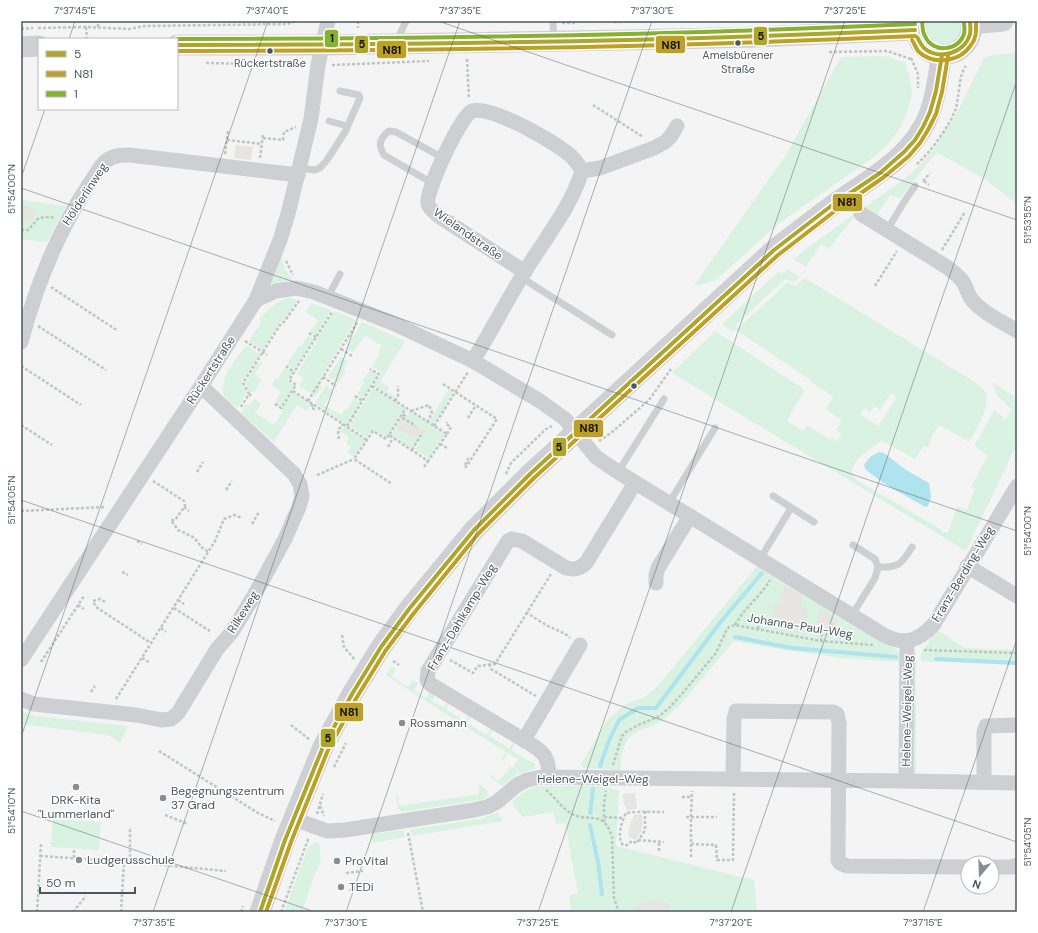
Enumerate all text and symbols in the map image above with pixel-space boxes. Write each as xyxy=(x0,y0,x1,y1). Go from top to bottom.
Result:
text: 7°37'45"E xyxy=(54,4,96,17)
text: 7°37'40"E xyxy=(246,4,289,17)
text: 7°37'35"E xyxy=(439,4,481,17)
text: 7°37'30"E xyxy=(630,4,674,17)
text: 7°37'25"E xyxy=(824,4,866,17)
line badge: 5 xyxy=(753,26,768,46)
line badge: 1 xyxy=(324,29,339,48)
text: 5 xyxy=(758,29,765,43)
text: 1 xyxy=(330,31,334,45)
line badge: 5 xyxy=(354,35,369,54)
line badge: N81 xyxy=(655,35,686,54)
text: 5 xyxy=(359,37,366,51)
legend xyxy=(38,38,178,110)
text: N81 xyxy=(662,38,680,52)
marker: Amelsbürener Straße xyxy=(733,38,743,48)
line badge: N81 xyxy=(376,40,407,59)
text: N81 xyxy=(383,43,401,57)
text: 5 xyxy=(74,46,81,62)
marker: Rückertstraße xyxy=(265,46,275,56)
place label: Amelsbürener Straße xyxy=(702,48,774,76)
place label: Rückertstraße xyxy=(234,56,306,70)
text: N81 xyxy=(74,66,93,82)
text: 1 xyxy=(74,86,78,102)
street label: Hölderlinweg xyxy=(59,159,111,228)
text: 51°54'00"N xyxy=(5,164,18,214)
line badge: N81 xyxy=(832,193,863,212)
text: N81 xyxy=(838,195,856,209)
text: 51°53'55"N xyxy=(1021,196,1034,244)
street label: Wielandstraße xyxy=(430,204,506,264)
street label: Rückertstraße xyxy=(183,333,239,407)
unlabelled marker xyxy=(629,381,639,391)
line badge: N81 xyxy=(573,419,604,438)
text: N81 xyxy=(580,421,598,435)
line badge: 5 xyxy=(552,437,567,457)
text: 5 xyxy=(556,440,563,454)
text: 51°54'05"N xyxy=(5,475,18,525)
text: 51°54'00"N xyxy=(1021,506,1034,556)
street label: Franz-Berding-Weg xyxy=(928,523,998,625)
street label: Franz-Dahlkamp-Weg xyxy=(424,560,500,673)
street label: Rilkeweg xyxy=(224,587,262,636)
street label: Johanna-Paul-Weg xyxy=(746,610,854,642)
street label: Helene-Weigel-Weg xyxy=(898,655,916,767)
line badge: N81 xyxy=(334,702,364,722)
text: N81 xyxy=(340,705,358,719)
place label: Rossmann xyxy=(410,715,467,731)
marker: Rossmann xyxy=(397,718,407,728)
line badge: 5 xyxy=(320,728,336,748)
text: 5 xyxy=(325,731,332,745)
street label: Helene-Weigel-Weg xyxy=(537,771,649,787)
marker: DRK-Kita "Lummerland" xyxy=(71,782,81,792)
place label: Begegnungszentrum 37 Grad xyxy=(171,783,284,813)
text: 51°54'10"N xyxy=(5,788,18,834)
place label: DRK-Kita "Lummerland" xyxy=(38,792,115,822)
marker: Begegnungszentrum 37 Grad xyxy=(158,793,168,803)
text: 51°54'05"N xyxy=(1021,817,1034,867)
place label: Ludgerusschule xyxy=(87,852,175,868)
place label: ProVital xyxy=(345,853,388,869)
marker: Ludgerusschule xyxy=(74,855,84,865)
north arrow xyxy=(960,855,1000,895)
marker: ProVital xyxy=(332,856,342,866)
scale bar xyxy=(40,869,135,895)
text: 50 m xyxy=(46,875,75,891)
text: N xyxy=(971,877,983,892)
place label: TEDi xyxy=(349,879,374,895)
marker: TEDi xyxy=(336,882,346,892)
text: 7°37'35"E xyxy=(133,916,175,929)
text: 7°37'30"E xyxy=(324,916,368,929)
text: 7°37'25"E xyxy=(517,916,559,929)
text: 7°37'20"E xyxy=(710,916,753,929)
text: 7°37'15"E xyxy=(903,916,943,929)

